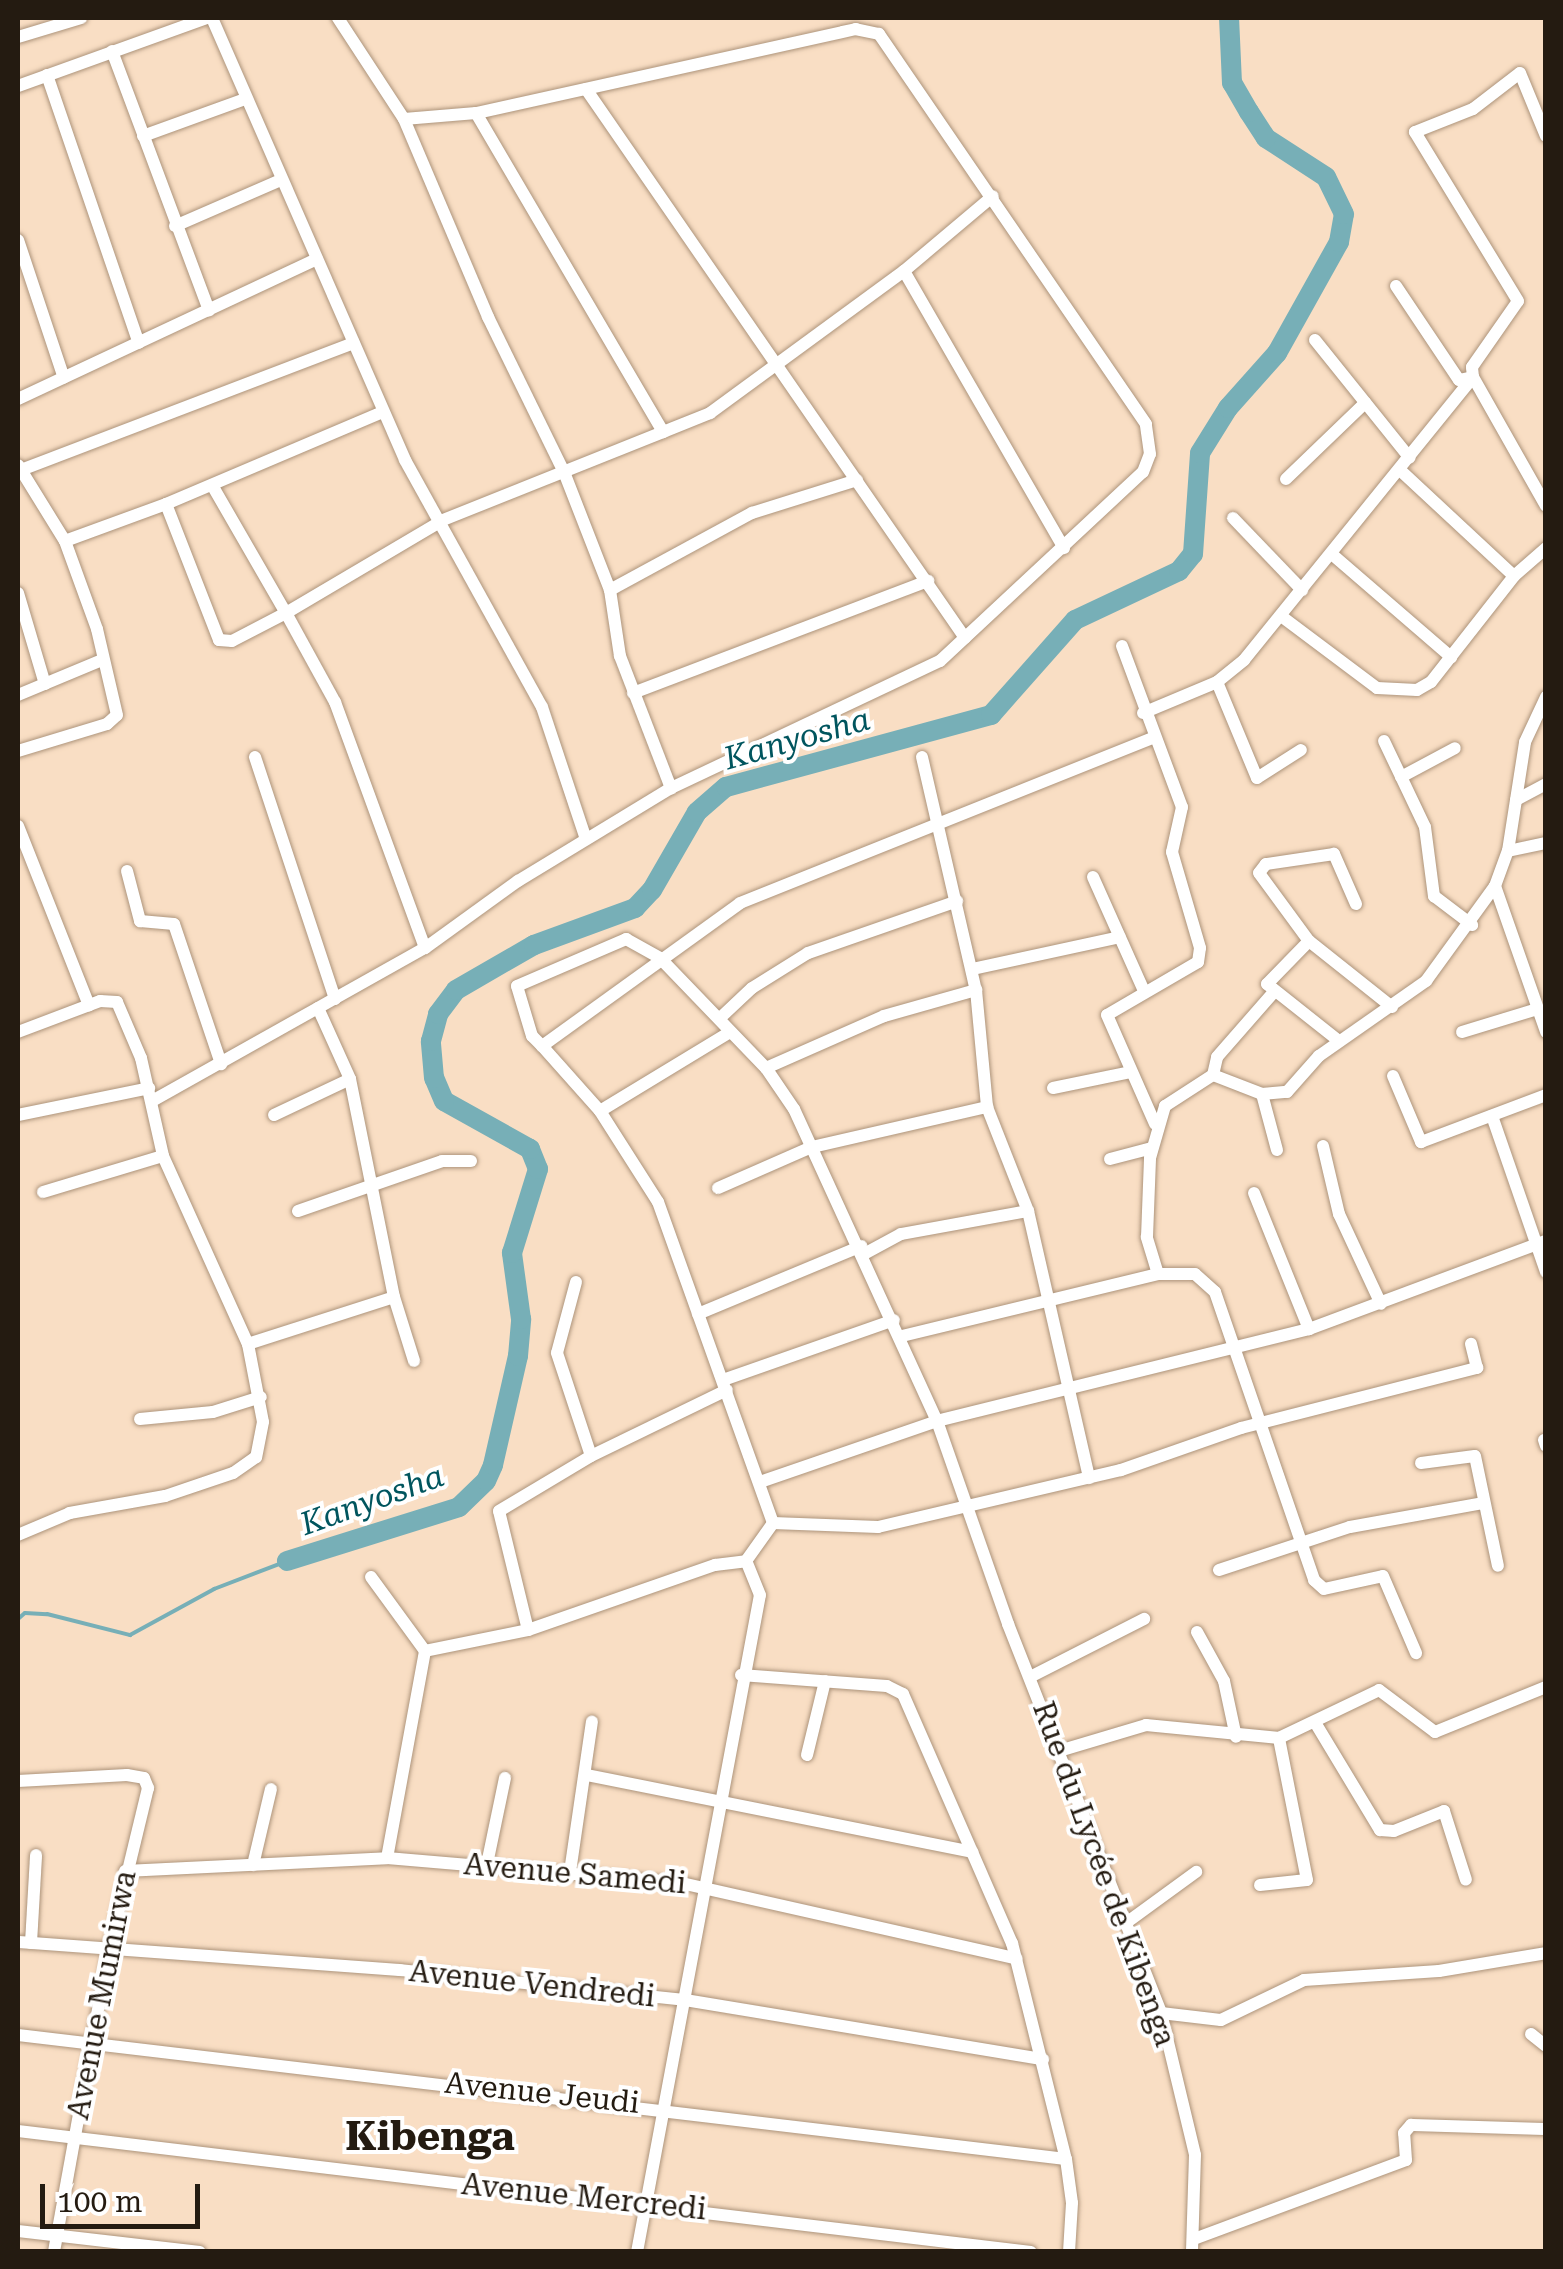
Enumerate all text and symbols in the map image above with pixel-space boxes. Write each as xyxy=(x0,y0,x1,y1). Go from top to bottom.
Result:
water label: Kanyosha xyxy=(720,700,874,778)
water label: Kanyosha xyxy=(295,1456,449,1544)
street label: Rue du Lycée de Kibenga xyxy=(1025,1697,1183,2051)
street label: Avenue Samedi xyxy=(462,1846,688,1902)
street label: Avenue Mumirwa xyxy=(60,1867,144,2123)
street label: Avenue Vendredi xyxy=(407,1953,657,2015)
street label: Avenue Jeudi xyxy=(443,2065,641,2121)
district label: Kibenga xyxy=(345,2113,515,2161)
scale bar xyxy=(45,2164,205,2226)
street label: Avenue Mercredi xyxy=(460,2166,708,2228)
text: 100 m xyxy=(57,2184,142,2219)

